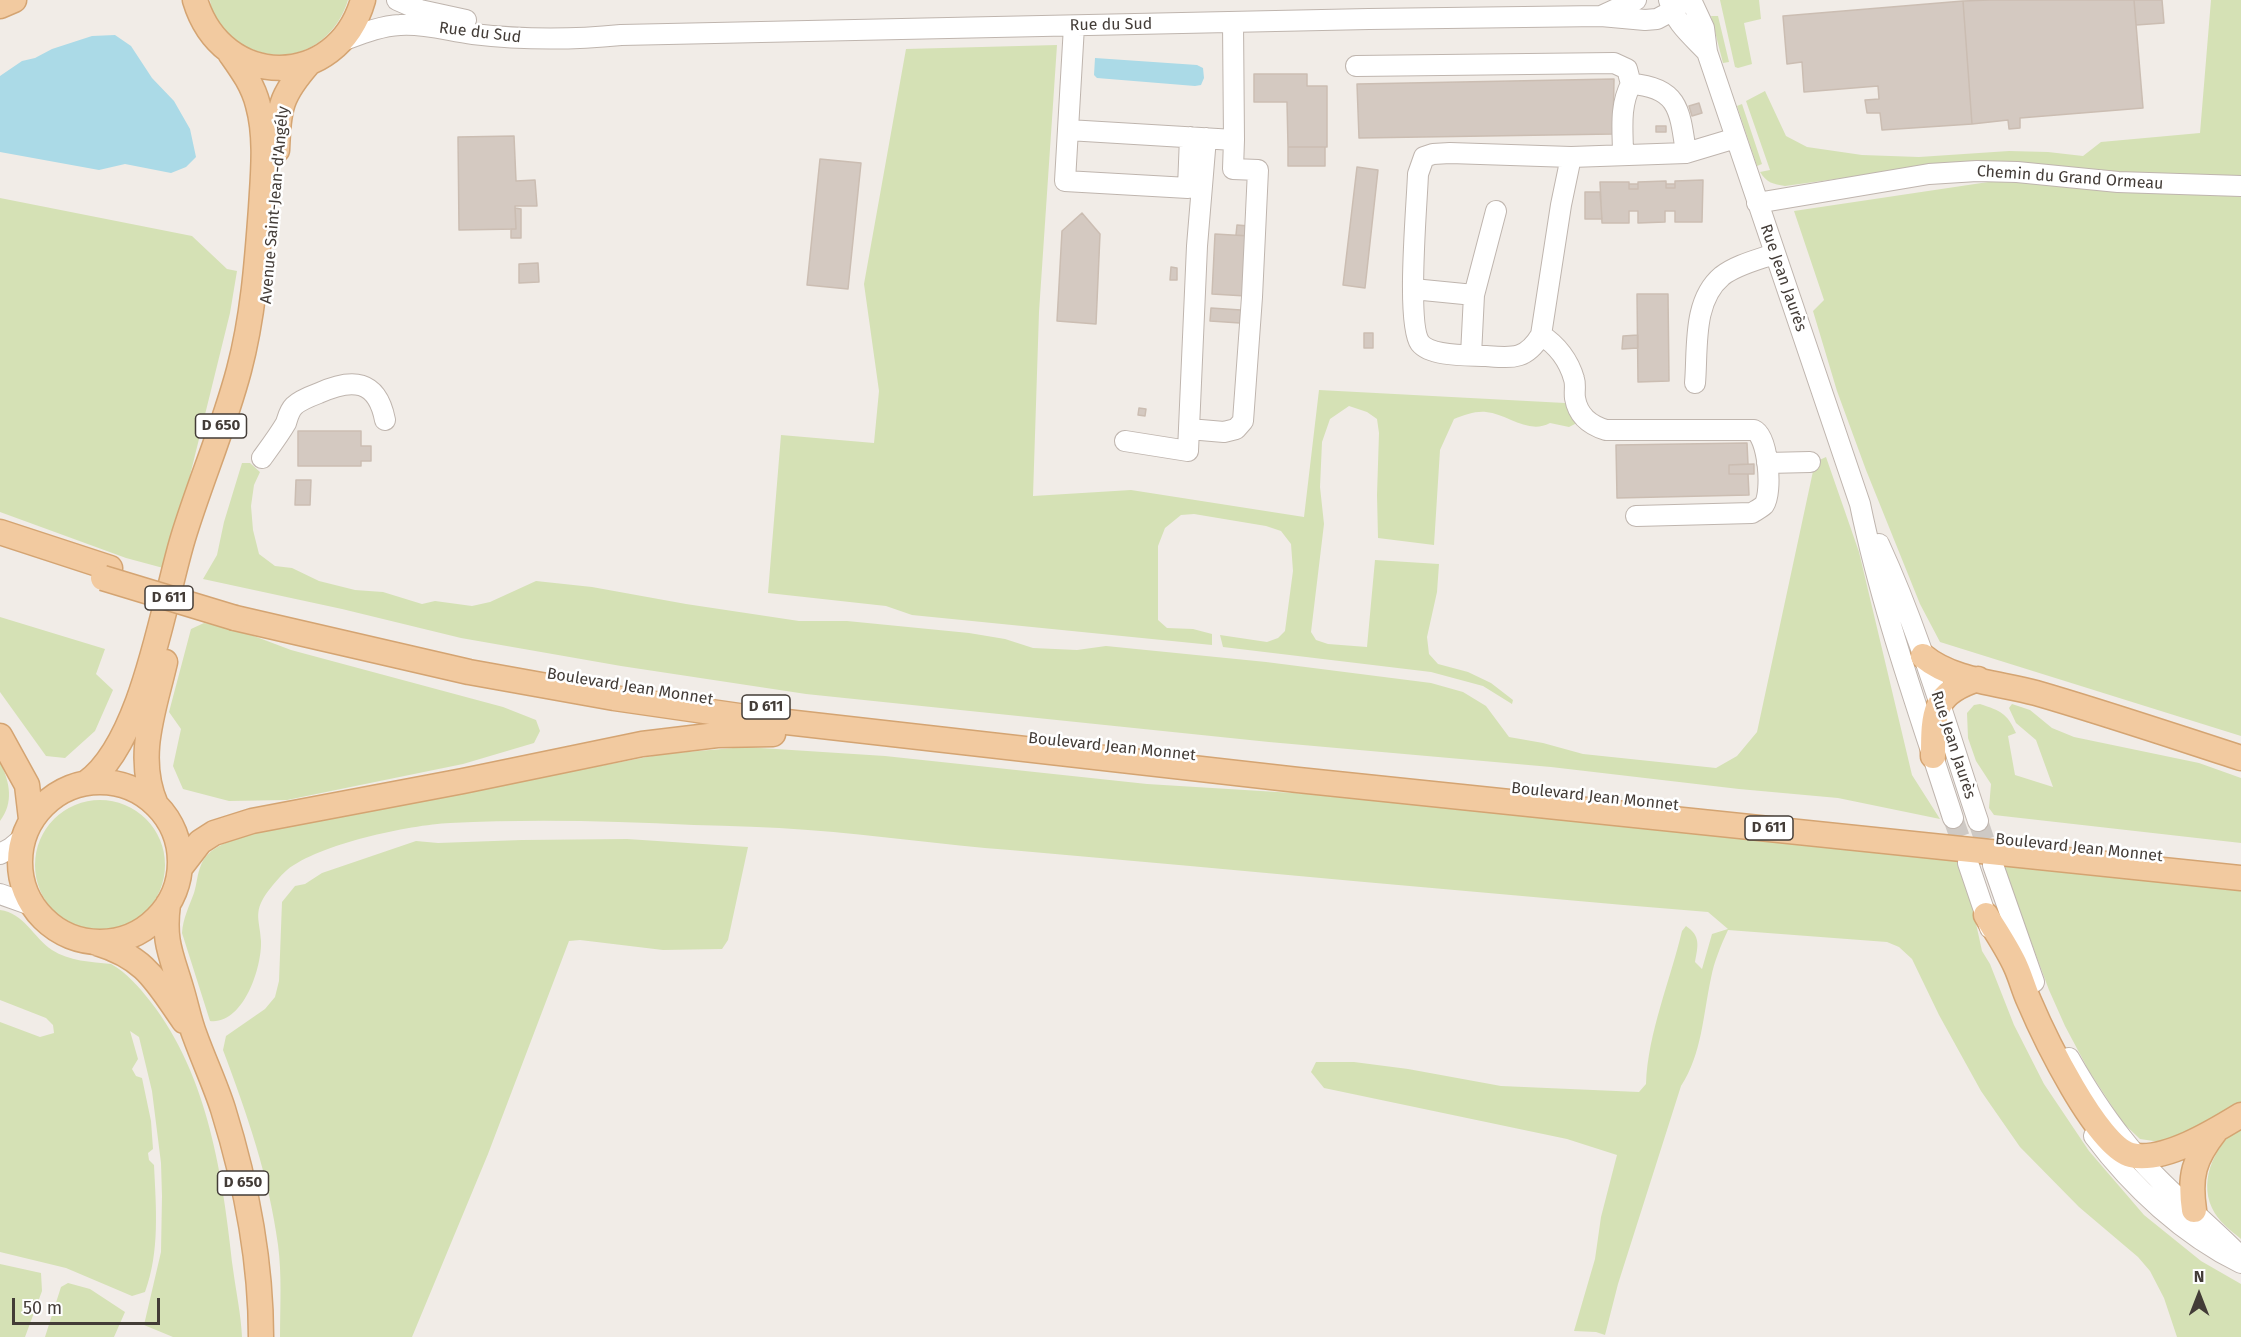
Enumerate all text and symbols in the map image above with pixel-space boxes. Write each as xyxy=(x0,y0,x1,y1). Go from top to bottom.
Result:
street label: Rue du Sud xyxy=(1070,15,1152,35)
street label: Rue du Sud xyxy=(438,18,522,48)
street label: Avenue Saint-Jean-d'Angély xyxy=(257,105,293,305)
street label: Chemin du Grand Ormeau xyxy=(1976,162,2164,194)
street label: Rue Jean Jaurès xyxy=(1756,222,1810,334)
road number: D 650 xyxy=(196,414,246,438)
road number: D 611 xyxy=(145,586,193,610)
street label: Boulevard Jean Monnet xyxy=(545,664,715,710)
street label: Rue Jean Jaurès xyxy=(1926,689,1980,801)
road number: D 611 xyxy=(742,695,790,719)
street label: Boulevard Jean Monnet xyxy=(1027,729,1197,765)
street label: Boulevard Jean Monnet xyxy=(1510,779,1680,815)
road number: D 611 xyxy=(1745,816,1793,840)
street label: Boulevard Jean Monnet xyxy=(1994,830,2164,866)
road number: D 650 xyxy=(218,1171,268,1195)
north arrow xyxy=(2169,1265,2229,1325)
text: N xyxy=(2194,1267,2204,1286)
scale bar xyxy=(15,1286,164,1324)
text: 50 m xyxy=(23,1297,62,1319)

